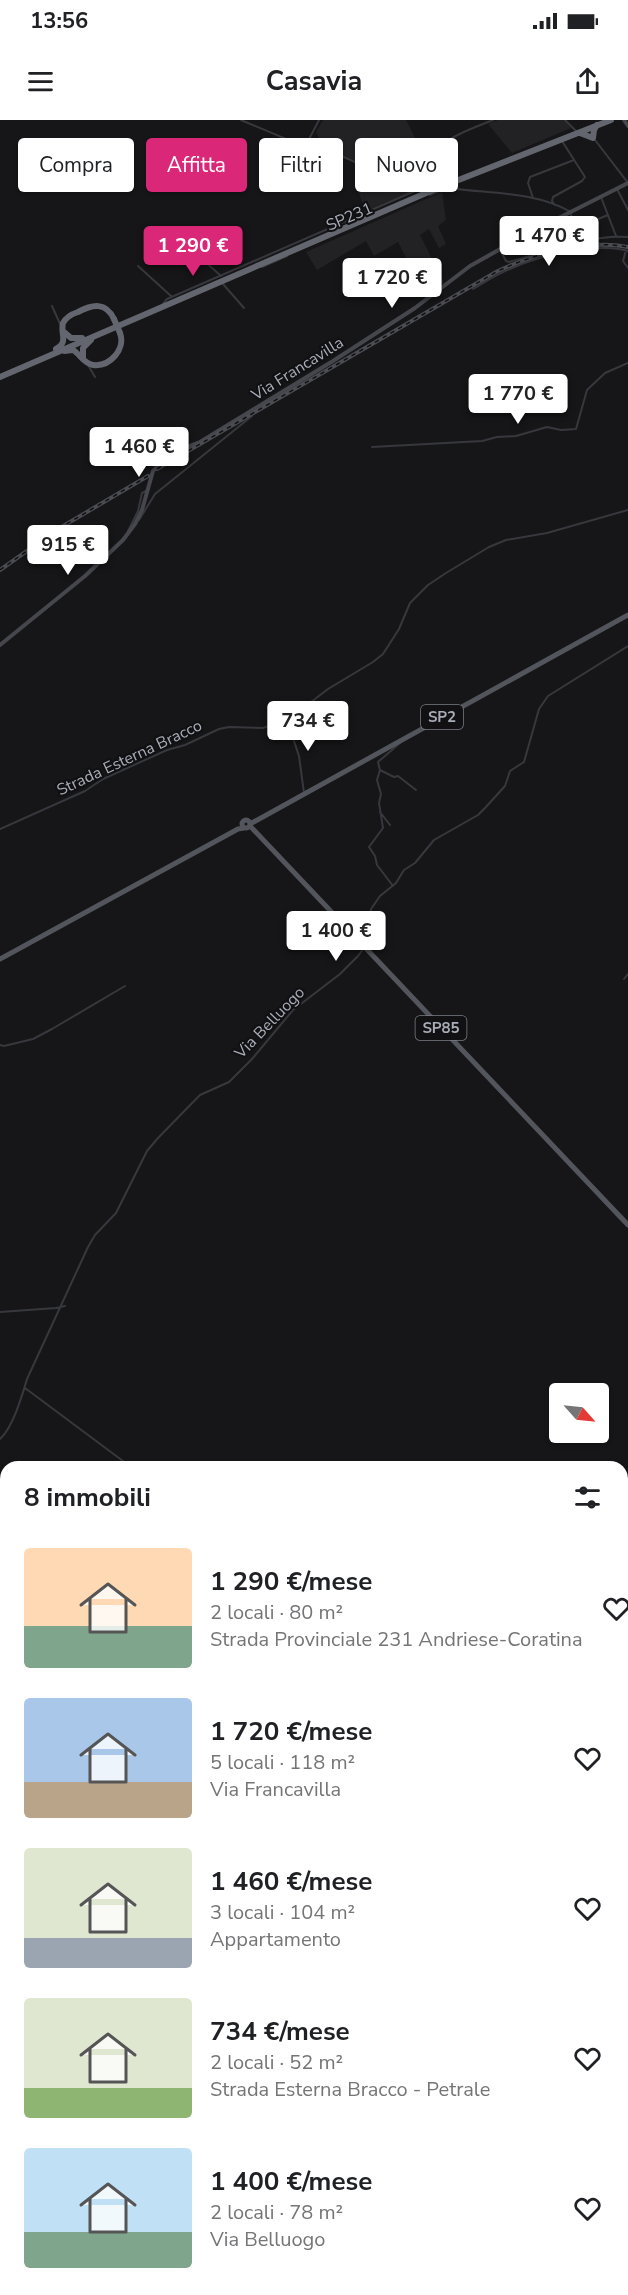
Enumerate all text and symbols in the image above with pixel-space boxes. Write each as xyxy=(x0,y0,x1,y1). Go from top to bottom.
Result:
text: 13:56 xyxy=(30,6,88,36)
text: Casavia xyxy=(266,63,362,100)
icon: menu xyxy=(24,65,57,98)
icon: share xyxy=(571,65,604,98)
chip: Compra xyxy=(18,138,134,192)
chip: Affitta xyxy=(146,138,247,192)
chip: Filtri xyxy=(259,138,343,192)
chip: Nuovo xyxy=(355,138,458,192)
street label: SP231 xyxy=(323,197,376,237)
pin: 1 470 € xyxy=(494,216,604,267)
text: 1 470 € xyxy=(514,222,584,249)
pin: 1 290 € xyxy=(138,226,248,277)
text: 1 290 € xyxy=(158,232,228,259)
pin: 1 720 € xyxy=(337,258,447,309)
text: 1 720 € xyxy=(357,264,427,291)
street label: Via Francavilla xyxy=(246,332,348,406)
pin: 1 770 € xyxy=(463,374,573,425)
text: 1 770 € xyxy=(483,380,553,407)
pin: 1 460 € xyxy=(84,427,194,478)
text: 1 460 € xyxy=(104,433,174,460)
pin: 915 € xyxy=(26,525,110,576)
text: 915 € xyxy=(41,531,95,558)
pin: 734 € xyxy=(266,701,350,752)
road number: SP2 xyxy=(421,705,463,729)
text: 734 € xyxy=(281,707,335,734)
street label: Strada Esterna Bracco xyxy=(53,714,206,801)
pin: 1 400 € xyxy=(281,911,391,962)
text: 1 400 € xyxy=(301,917,371,944)
street label: Via Belluogo xyxy=(229,982,310,1064)
road number: SP85 xyxy=(416,1016,466,1040)
north arrow xyxy=(549,1383,609,1443)
map controls xyxy=(549,1383,609,1443)
text: 8 immobili xyxy=(24,1480,151,1515)
icon: filters xyxy=(571,1481,604,1514)
text: 1 290 €/mese xyxy=(210,1564,372,1599)
icon: home xyxy=(72,1572,144,1644)
icon: heart xyxy=(600,1592,628,1625)
text: 2 locali · 80 m² xyxy=(210,1599,343,1626)
text: Strada Provinciale 231 Andriese-Coratina xyxy=(210,1626,582,1653)
text: 1 720 €/mese xyxy=(210,1714,372,1749)
icon: home xyxy=(72,1722,144,1794)
icon: heart xyxy=(571,1742,604,1775)
text: 5 locali · 118 m² xyxy=(210,1749,355,1776)
text: Via Francavilla xyxy=(210,1776,341,1803)
text: 1 460 €/mese xyxy=(210,1864,372,1899)
icon: home xyxy=(72,1872,144,1944)
icon: heart xyxy=(571,1892,604,1925)
text: 3 locali · 104 m² xyxy=(210,1899,355,1926)
text: Appartamento xyxy=(210,1926,341,1953)
text: 734 €/mese xyxy=(210,2014,350,2049)
icon: home xyxy=(72,2022,144,2094)
icon: heart xyxy=(571,2042,604,2075)
text: 2 locali · 52 m² xyxy=(210,2049,343,2076)
text: Strada Esterna Bracco - Petrale xyxy=(210,2076,490,2103)
text: 1 400 €/mese xyxy=(210,2164,372,2199)
icon: home xyxy=(72,2172,144,2244)
icon: heart xyxy=(571,2192,604,2225)
text: 2 locali · 78 m² xyxy=(210,2199,343,2226)
text: Via Belluogo xyxy=(210,2226,325,2253)

